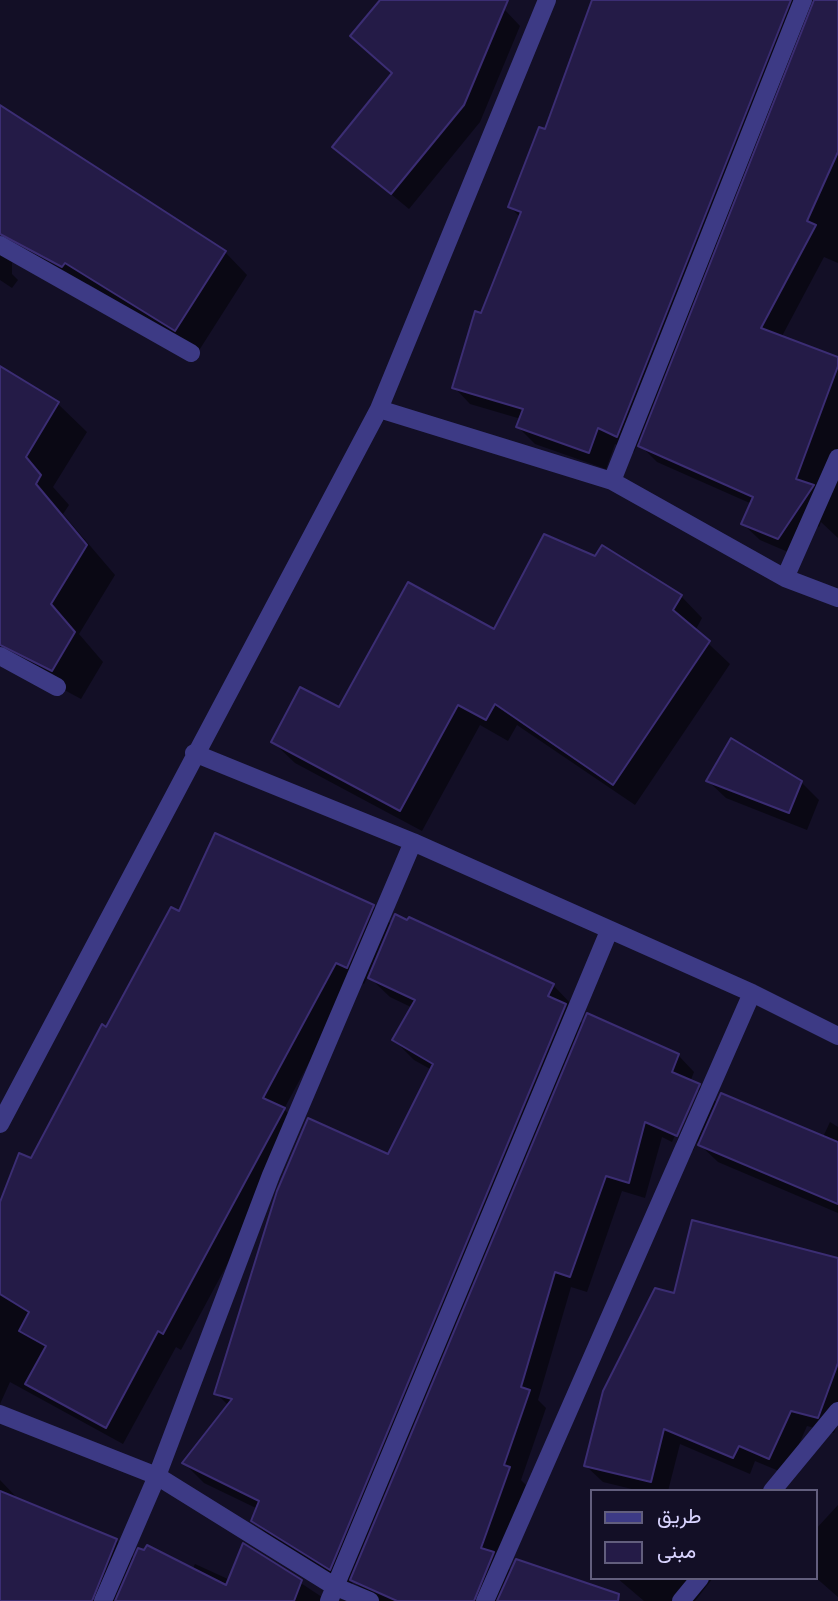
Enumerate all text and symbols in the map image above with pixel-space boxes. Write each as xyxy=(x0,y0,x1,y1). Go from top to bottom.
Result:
legend xyxy=(590,1489,817,1580)
text: طريق xyxy=(657,1503,702,1527)
text: مبنى xyxy=(657,1538,696,1562)

